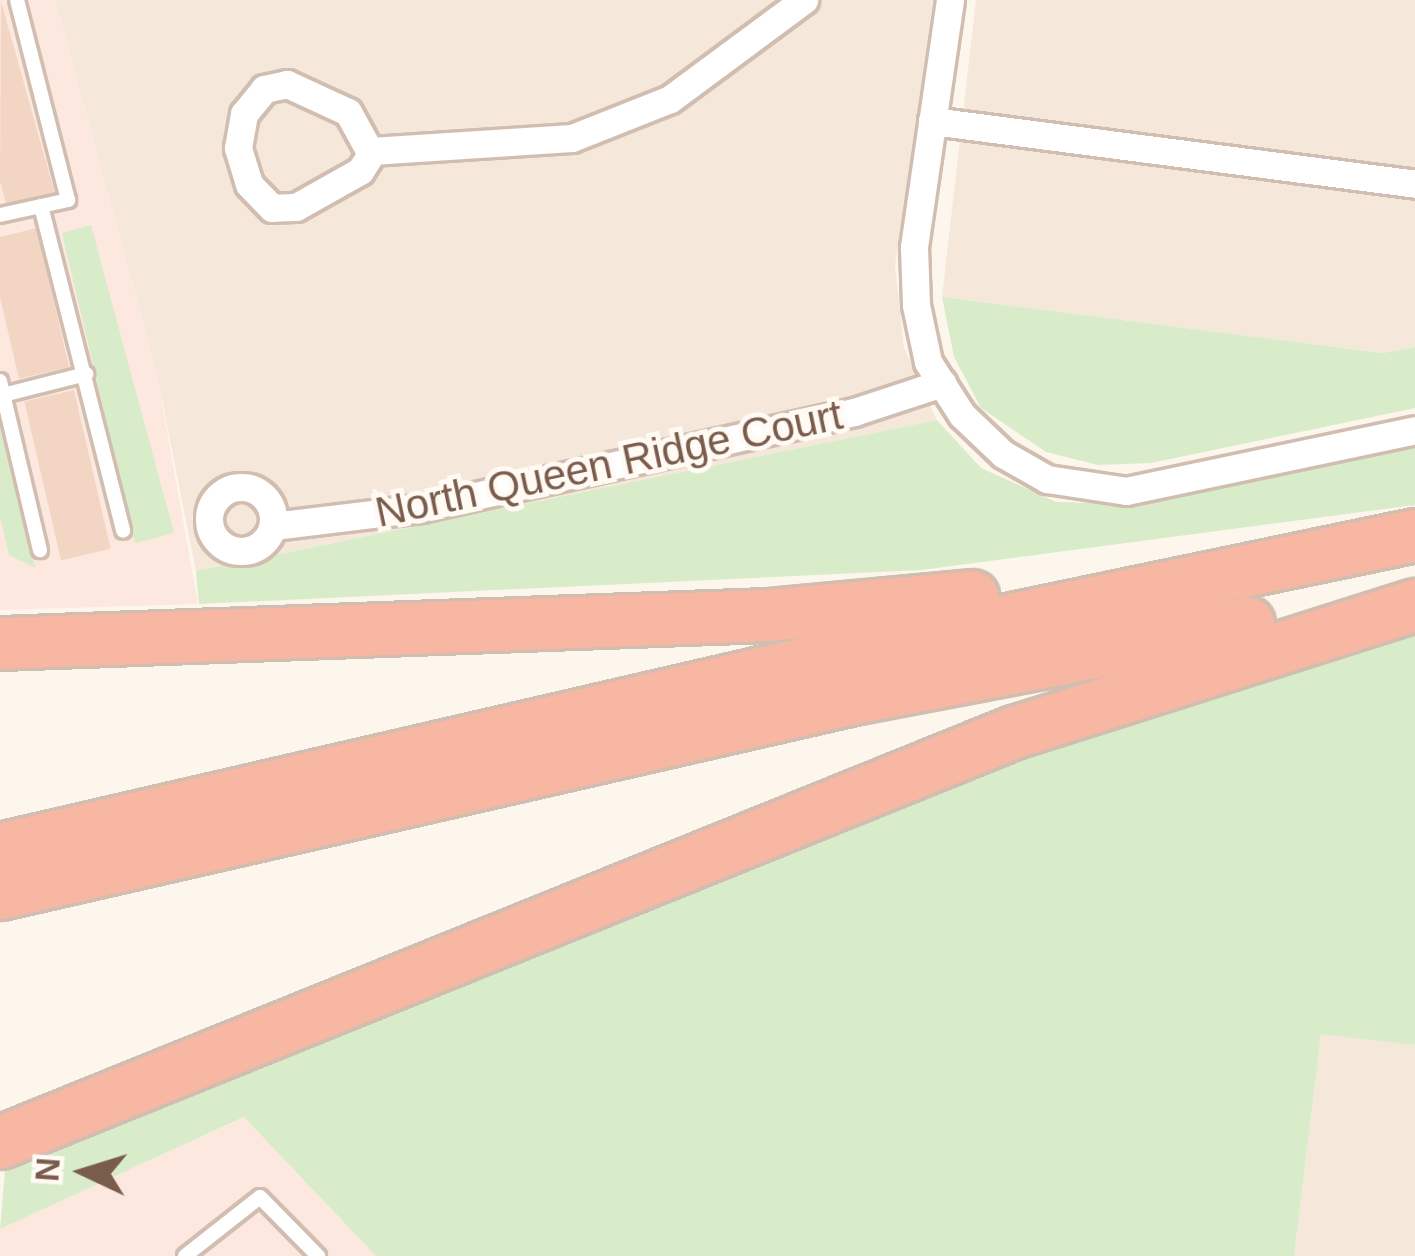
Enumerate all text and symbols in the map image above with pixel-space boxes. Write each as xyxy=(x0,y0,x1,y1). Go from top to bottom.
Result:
street label: North Queen Ridge Court xyxy=(371,390,847,538)
north arrow xyxy=(24,1112,144,1232)
text: N xyxy=(28,1156,67,1183)

